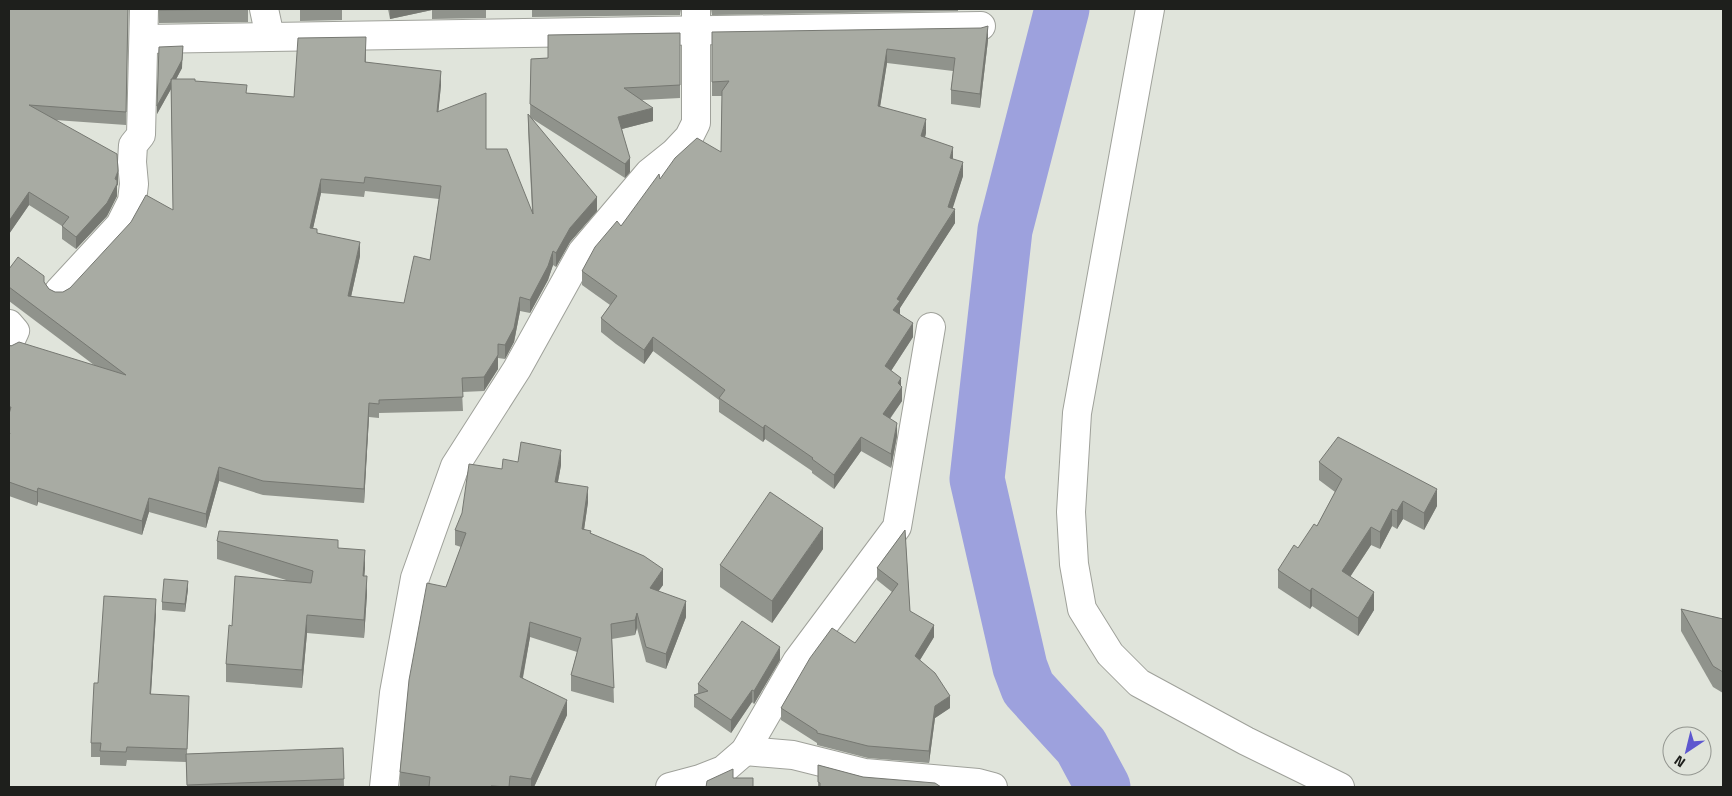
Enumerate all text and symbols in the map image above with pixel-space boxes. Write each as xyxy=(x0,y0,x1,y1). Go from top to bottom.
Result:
north arrow xyxy=(1662,726,1712,776)
text: N xyxy=(1669,751,1689,773)

